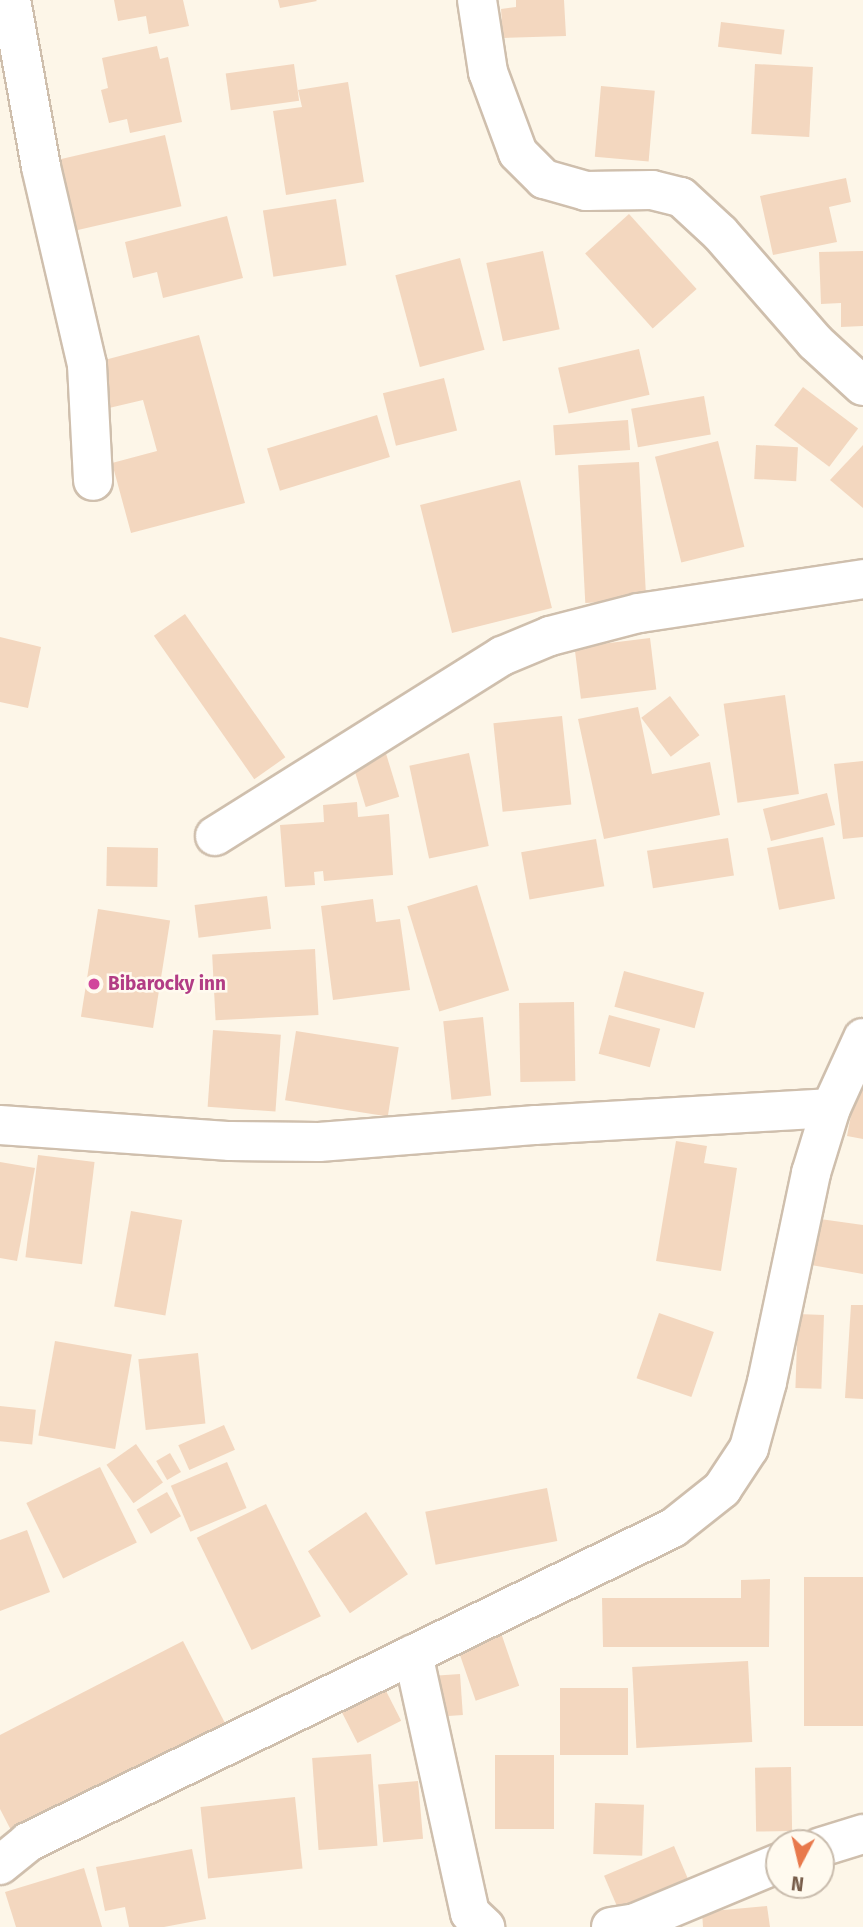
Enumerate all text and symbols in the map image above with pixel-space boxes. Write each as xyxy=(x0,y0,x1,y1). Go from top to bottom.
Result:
place label: Bibarocky inn xyxy=(108,973,226,995)
marker: Bibarocky inn xyxy=(86,976,102,992)
north arrow xyxy=(765,1829,835,1899)
text: N xyxy=(790,1871,805,1896)

